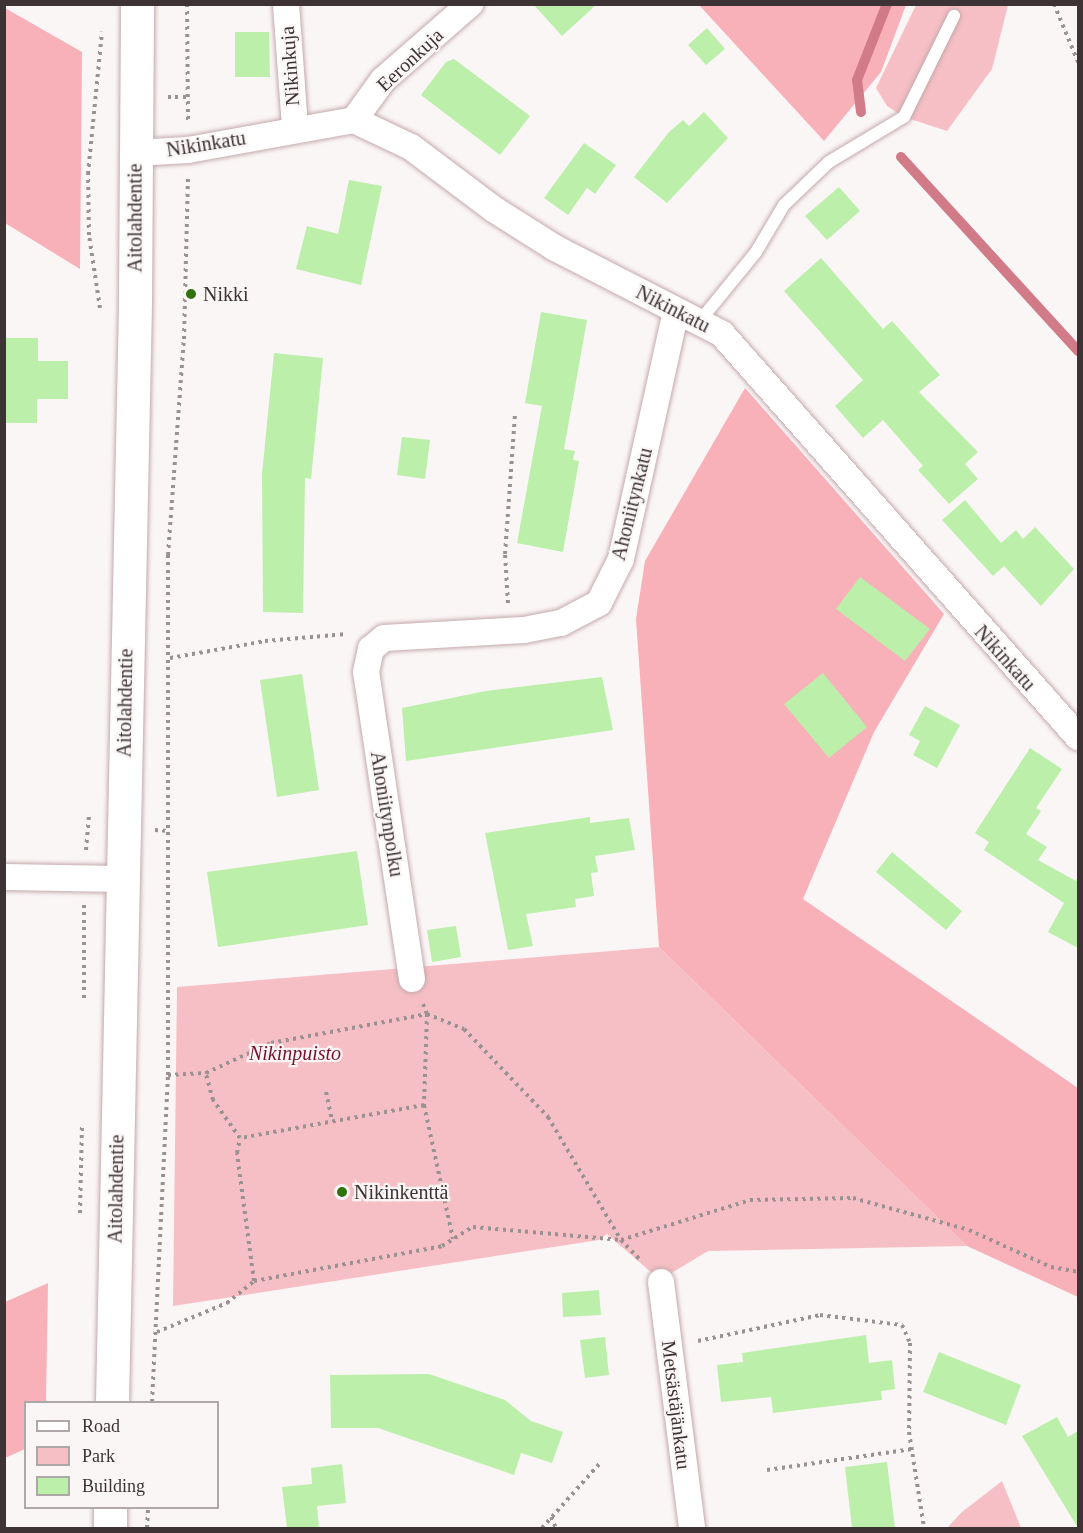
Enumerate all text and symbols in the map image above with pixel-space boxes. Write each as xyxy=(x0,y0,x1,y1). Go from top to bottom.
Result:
street label: Eeronkuja xyxy=(372,23,448,97)
street label: Nikinkuja xyxy=(275,25,305,107)
street label: Nikinkatu xyxy=(165,126,247,162)
street label: Aitolahdentie xyxy=(123,164,147,272)
street label: Nikinkatu xyxy=(632,280,714,338)
place label: Nikki xyxy=(203,282,249,306)
marker: Nikki xyxy=(184,287,198,301)
street label: Ahoniitynkatu xyxy=(606,445,658,563)
street label: Nikinkatu xyxy=(969,620,1041,696)
street label: Aitolahdentie xyxy=(112,648,138,758)
street label: Ahoniitynpolku xyxy=(365,750,409,878)
park label: Nikinpuisto xyxy=(249,1041,341,1065)
street label: Aitolahdentie xyxy=(103,1134,129,1244)
place label: Nikinkenttä xyxy=(354,1180,448,1204)
marker: Nikinkenttä xyxy=(335,1185,349,1199)
street label: Metsästäjänkatu xyxy=(656,1339,696,1471)
legend xyxy=(24,1401,219,1509)
text: Road xyxy=(82,1416,120,1436)
text: Park xyxy=(82,1446,115,1466)
text: Building xyxy=(82,1476,145,1496)

